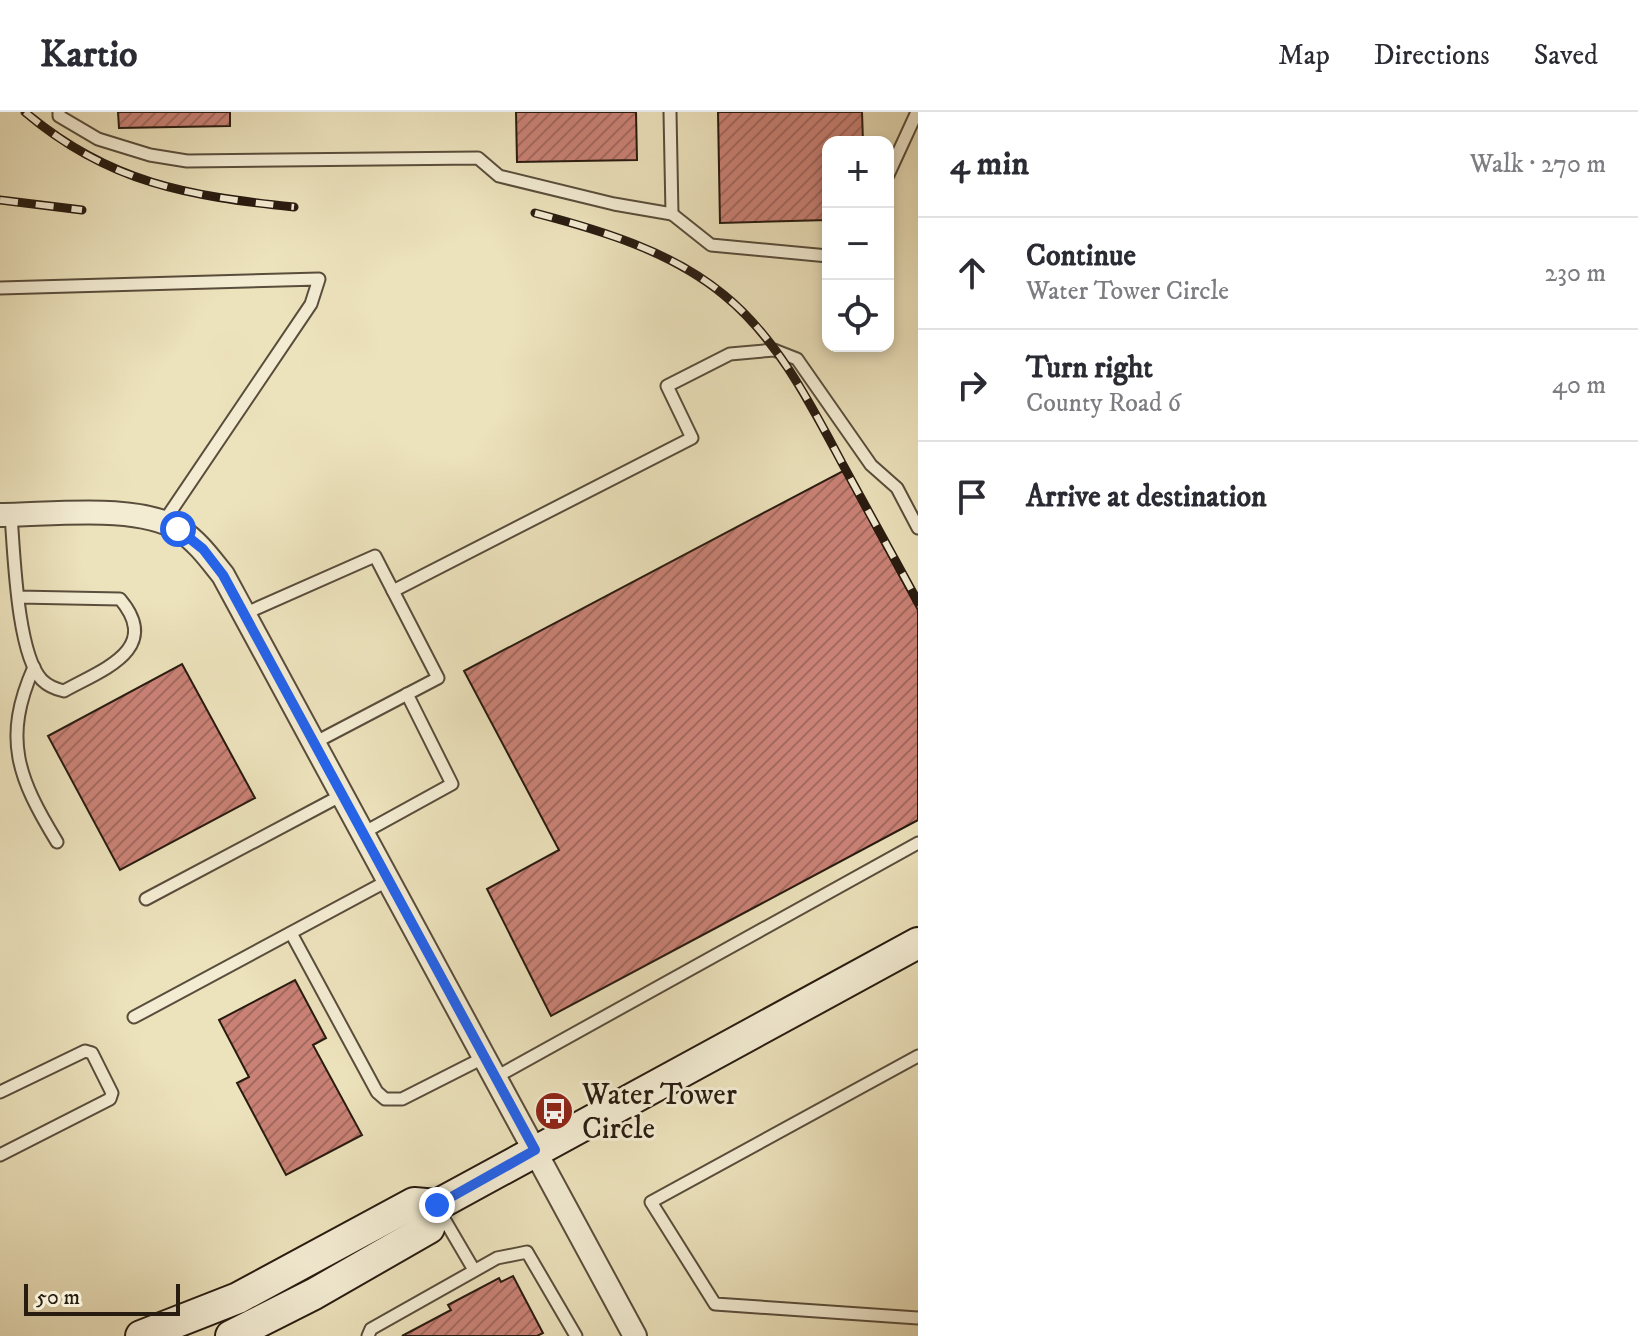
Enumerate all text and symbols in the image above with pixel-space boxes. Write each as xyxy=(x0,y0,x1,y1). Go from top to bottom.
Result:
text: Kartio xyxy=(40,31,137,79)
text: Map xyxy=(1278,38,1330,73)
text: Directions xyxy=(1374,38,1490,73)
text: Saved xyxy=(1534,38,1598,73)
map controls xyxy=(822,136,894,352)
button: + xyxy=(822,136,894,208)
text: 4 min xyxy=(950,143,1029,185)
text: Walk · 270 m xyxy=(1470,148,1606,181)
button: − xyxy=(822,208,894,280)
text: Continue xyxy=(1026,238,1136,275)
icon: ahead xyxy=(950,251,994,295)
text: 230 m xyxy=(1544,257,1606,290)
text: Water Tower Circle xyxy=(1026,275,1229,308)
button: locate xyxy=(822,280,894,352)
text: Turn right xyxy=(1026,350,1153,387)
icon: right xyxy=(950,363,994,407)
text: 40 m xyxy=(1552,369,1606,402)
text: County Road 6 xyxy=(1026,387,1181,420)
icon: arrive xyxy=(950,475,994,519)
text: Arrive at destination xyxy=(1026,479,1267,516)
route start xyxy=(160,511,196,547)
place label: Water Tower Circle xyxy=(581,1077,737,1148)
bus stop icon: Water Tower Circle xyxy=(533,1090,575,1132)
route end xyxy=(419,1187,455,1223)
scale bar xyxy=(24,1280,180,1316)
text: 50 m xyxy=(36,1284,80,1311)

